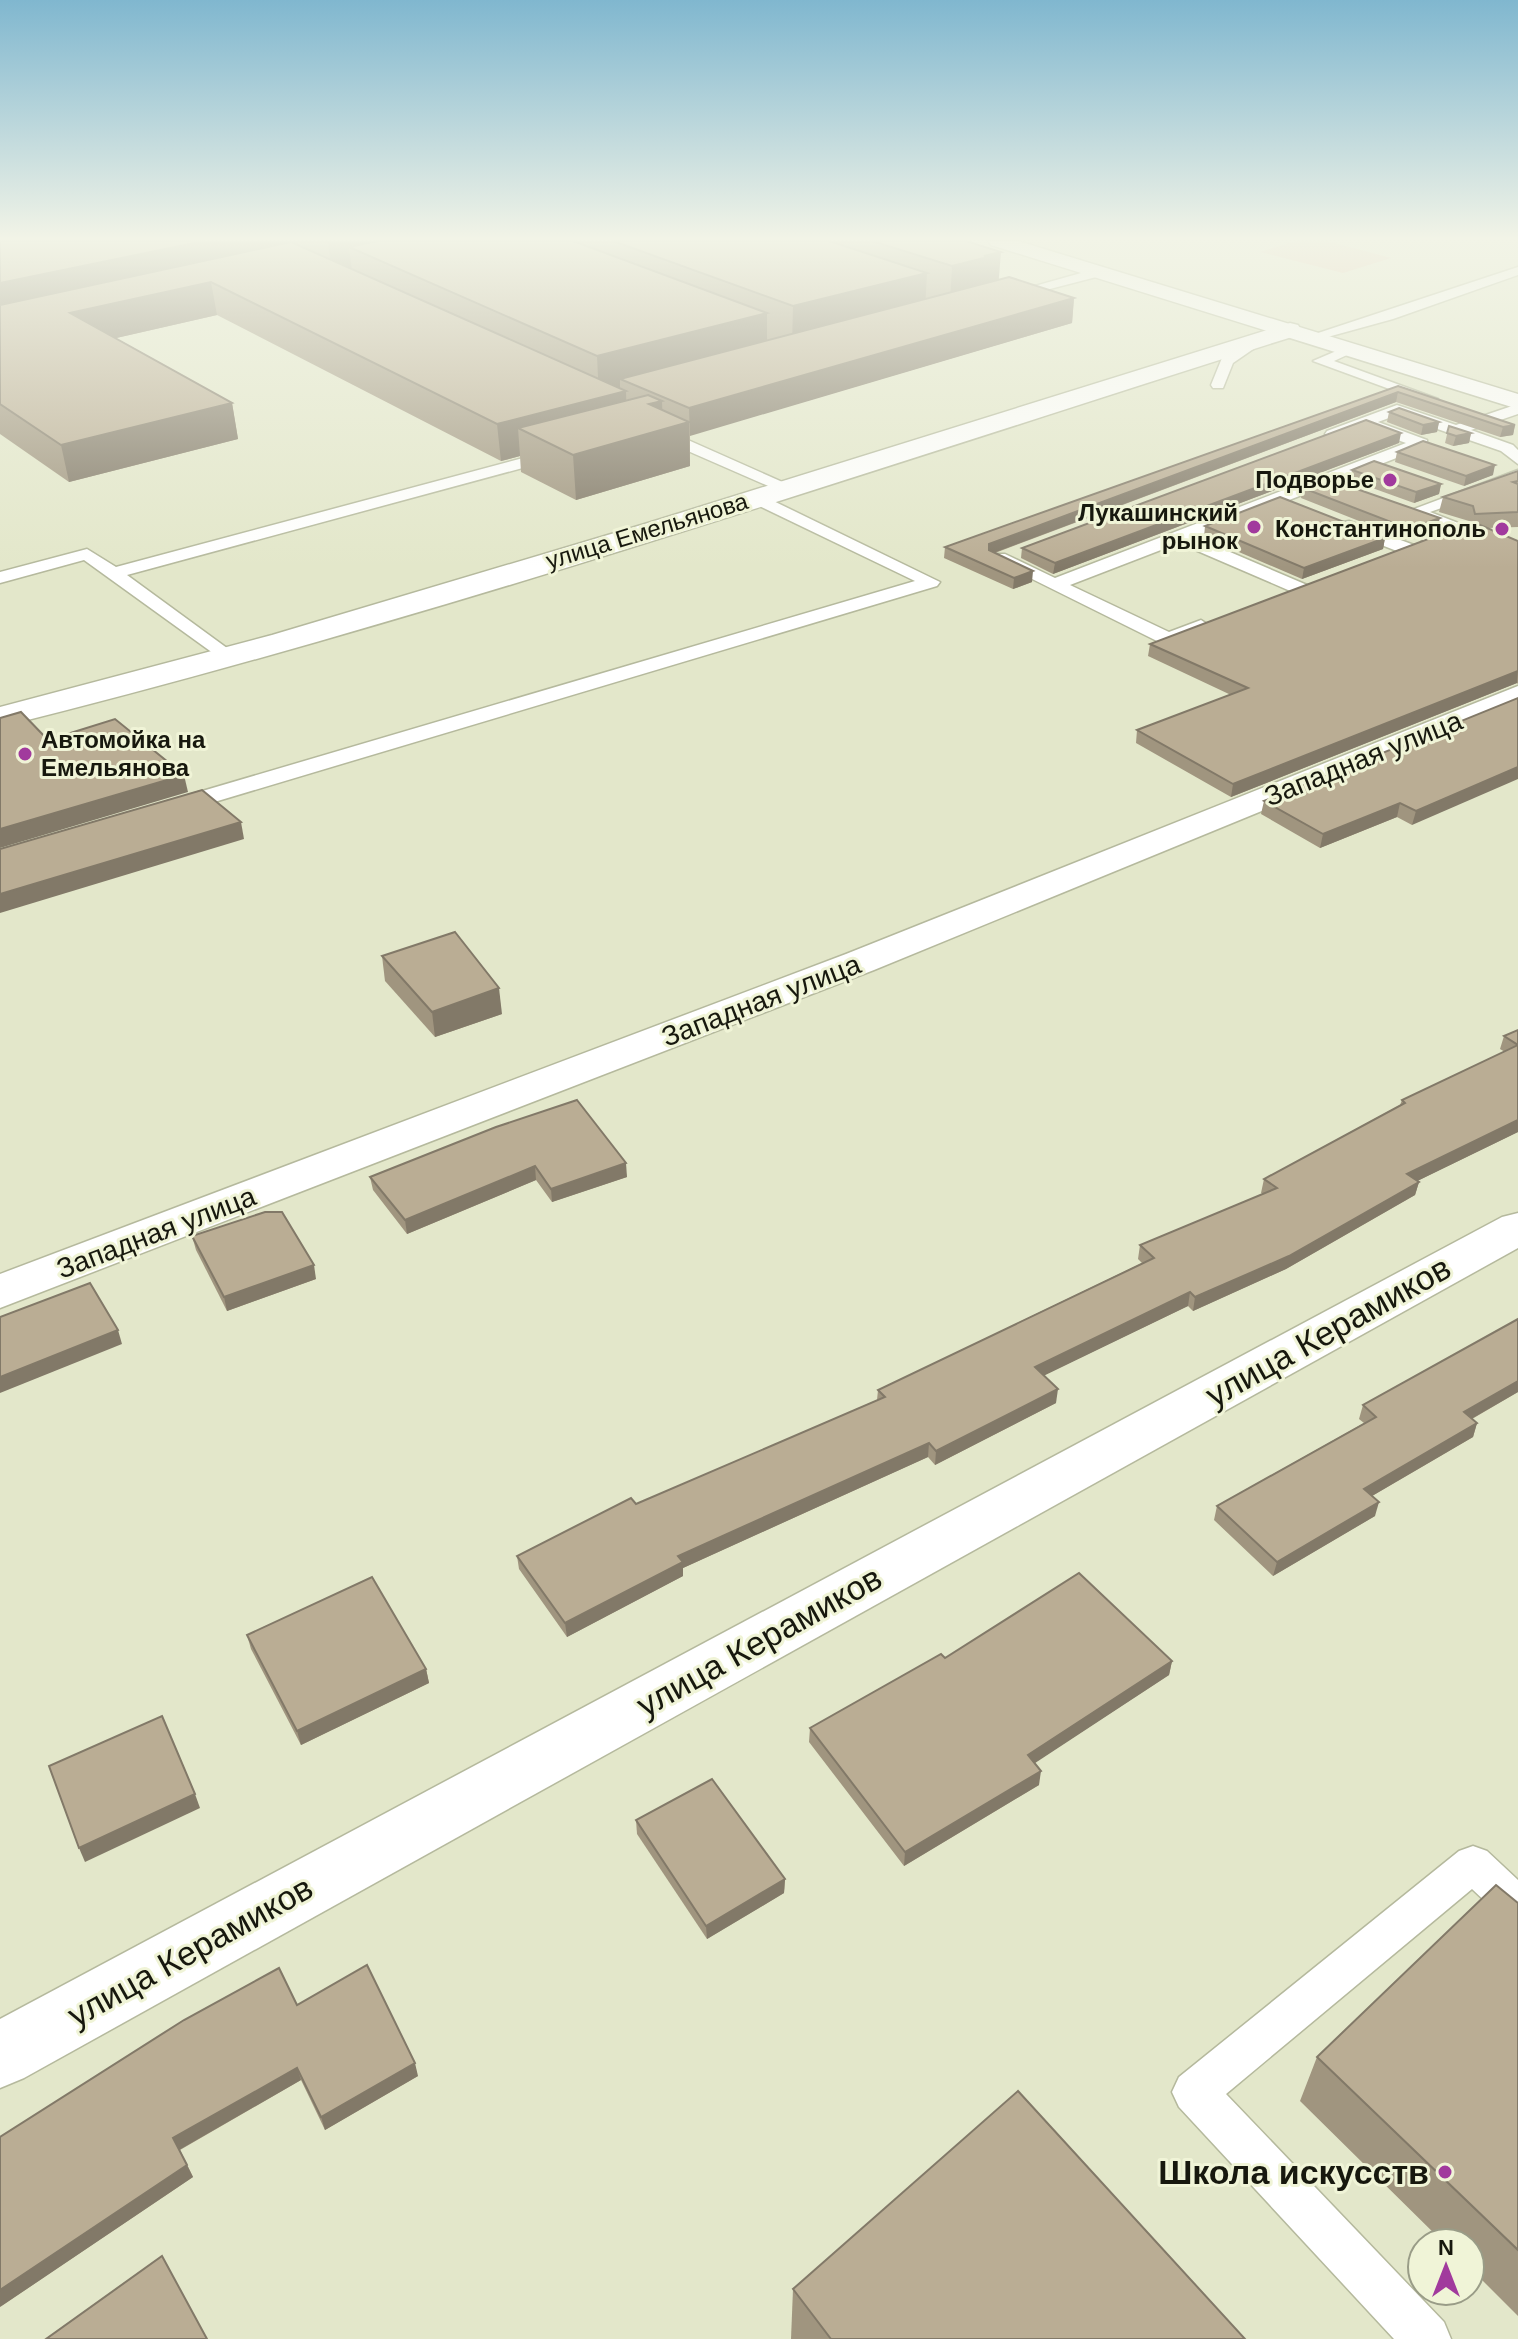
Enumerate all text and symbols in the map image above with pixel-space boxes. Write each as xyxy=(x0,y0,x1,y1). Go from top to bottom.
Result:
place label: Подворье xyxy=(1255,466,1374,493)
marker: Подворье xyxy=(1381,471,1399,489)
street label: улица Емельянова xyxy=(543,487,752,574)
place label: Лукашинский рынок xyxy=(1078,499,1239,554)
place label: Константинополь xyxy=(1275,515,1486,542)
marker: Лукашинский рынок xyxy=(1245,518,1263,536)
marker: Константинополь xyxy=(1493,520,1511,538)
street label: Западная улица xyxy=(1260,705,1467,812)
place label: Автомойка на Емельянова xyxy=(41,726,206,781)
marker: Автомойка на Емельянова xyxy=(16,745,34,763)
street label: Западная улица xyxy=(657,948,865,1053)
street label: Западная улица xyxy=(52,1180,260,1285)
street label: улица Керамиков xyxy=(1199,1248,1457,1414)
street label: улица Керамиков xyxy=(630,1558,888,1724)
street label: улица Керамиков xyxy=(61,1868,319,2034)
place label: Школа искусств xyxy=(1158,2153,1429,2191)
marker: Школа искусств xyxy=(1436,2163,1454,2181)
north arrow xyxy=(1406,2227,1486,2307)
text: N xyxy=(1438,2235,1454,2260)

